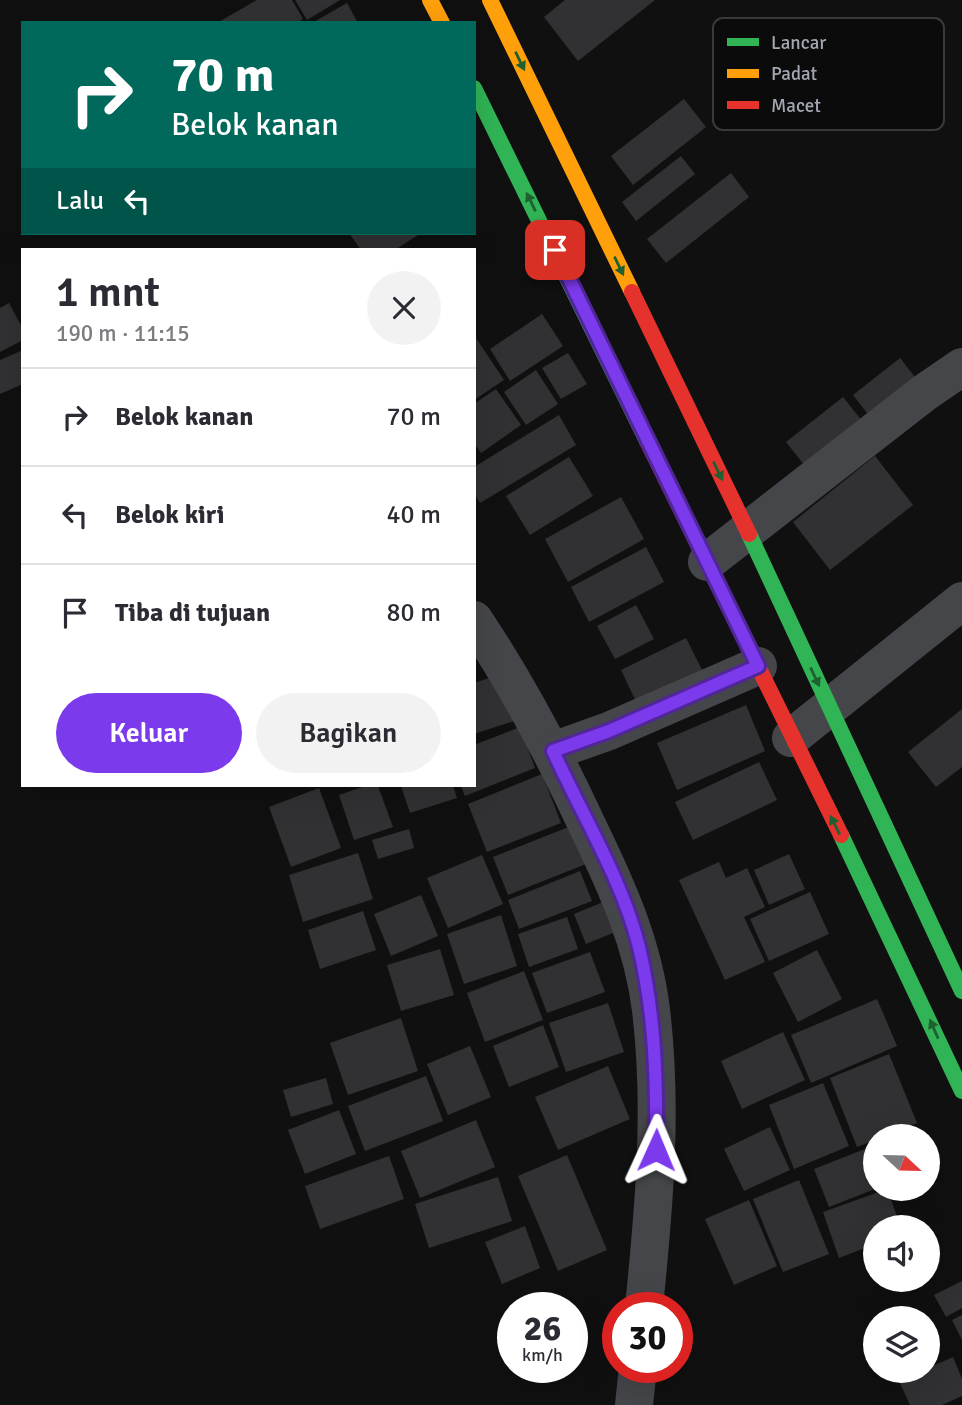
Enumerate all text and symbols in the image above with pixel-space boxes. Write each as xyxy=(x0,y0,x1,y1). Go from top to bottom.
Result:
legend xyxy=(713,18,944,130)
text: Lancar xyxy=(771,31,826,55)
text: 70 m xyxy=(171,45,274,105)
icon: right xyxy=(56,49,147,140)
one-way arrow xyxy=(514,51,525,71)
text: Padat xyxy=(771,62,817,86)
text: Macet xyxy=(771,94,821,118)
text: Belok kanan xyxy=(171,105,339,144)
icon: left xyxy=(118,182,156,220)
text: Lalu xyxy=(56,185,104,217)
one-way arrow xyxy=(525,192,536,212)
pin xyxy=(525,220,585,280)
icon: arrive xyxy=(536,231,574,269)
one-way arrow xyxy=(613,256,625,276)
text: 1 mnt xyxy=(56,267,160,318)
button: close xyxy=(367,271,441,345)
text: 190 m · 11:15 xyxy=(56,319,190,348)
icon: right xyxy=(56,398,94,436)
text: Belok kanan xyxy=(115,401,253,433)
text: 70 m xyxy=(386,401,441,433)
one-way arrow xyxy=(713,461,724,481)
icon: left xyxy=(56,496,94,534)
text: Belok kiri xyxy=(115,499,224,531)
text: 40 m xyxy=(386,499,441,531)
icon: arrive xyxy=(56,594,94,632)
text: Tiba di tujuan xyxy=(115,597,270,629)
text: 80 m xyxy=(386,597,441,629)
one-way arrow xyxy=(809,667,821,687)
button: Keluar xyxy=(56,693,242,773)
button: Bagikan xyxy=(256,693,441,773)
one-way arrow xyxy=(829,814,841,834)
one-way arrow xyxy=(928,1019,940,1039)
position arrow xyxy=(619,1113,693,1187)
north arrow xyxy=(863,1124,940,1200)
map controls xyxy=(863,1124,940,1383)
button: sound xyxy=(863,1215,940,1292)
speed limit sign: 30 xyxy=(602,1292,693,1383)
button: layers xyxy=(863,1306,940,1383)
text: 26 xyxy=(524,1307,561,1350)
text: km/h xyxy=(522,1344,563,1366)

